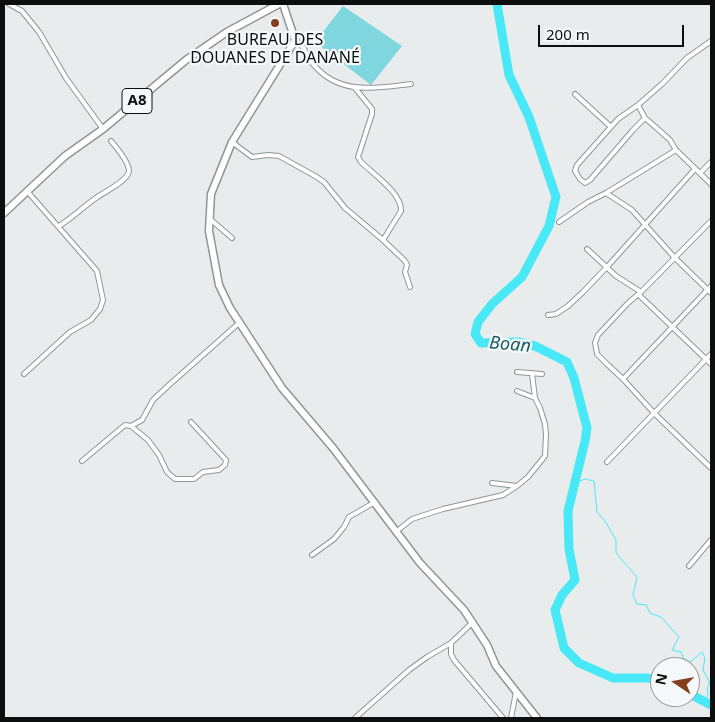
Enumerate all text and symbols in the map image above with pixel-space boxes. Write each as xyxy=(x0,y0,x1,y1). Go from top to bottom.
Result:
scale bar xyxy=(540,15,686,47)
marker: BUREAU DES DOUANES DE DANANÉ xyxy=(269,17,281,29)
text: 200 m xyxy=(546,24,590,44)
place label: BUREAU DES DOUANES DE DANANÉ xyxy=(190,30,360,68)
road number: A8 xyxy=(122,88,152,114)
water label: Boan xyxy=(488,332,532,358)
north arrow xyxy=(650,657,700,707)
text: N xyxy=(650,671,671,687)

